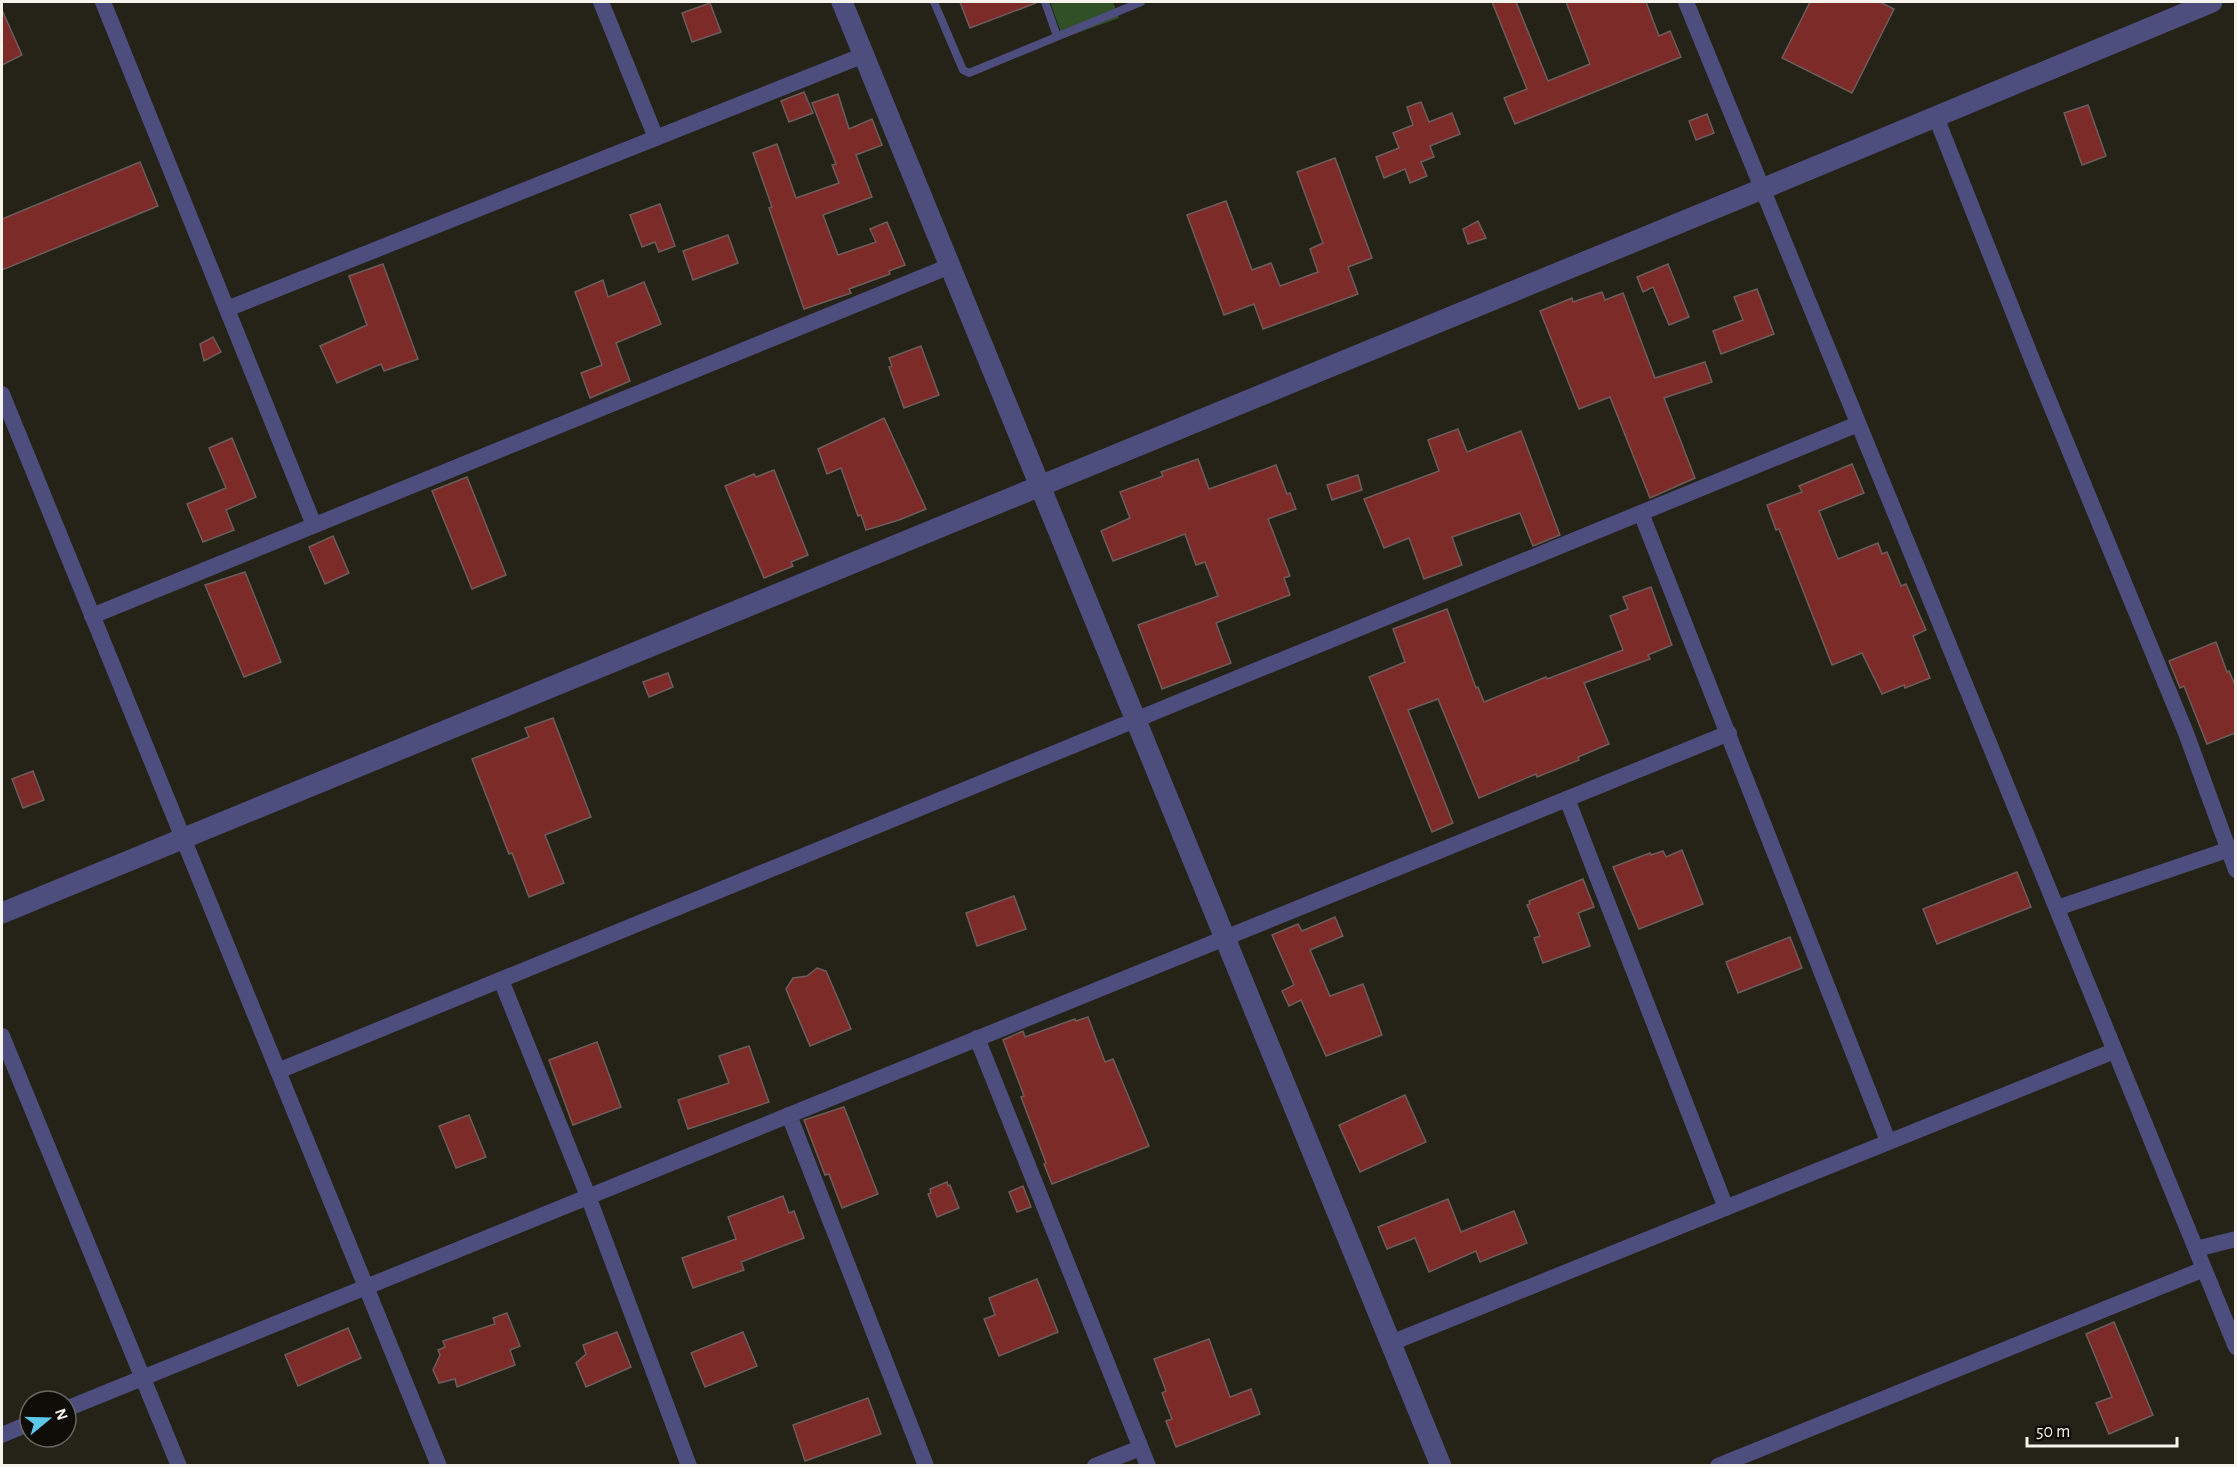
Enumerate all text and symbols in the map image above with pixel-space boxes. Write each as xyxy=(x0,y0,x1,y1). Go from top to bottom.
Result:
north arrow xyxy=(18,1389,78,1449)
text: N xyxy=(52,1407,71,1422)
scale bar xyxy=(2027,1410,2177,1448)
text: 50 m xyxy=(2036,1423,2070,1441)

